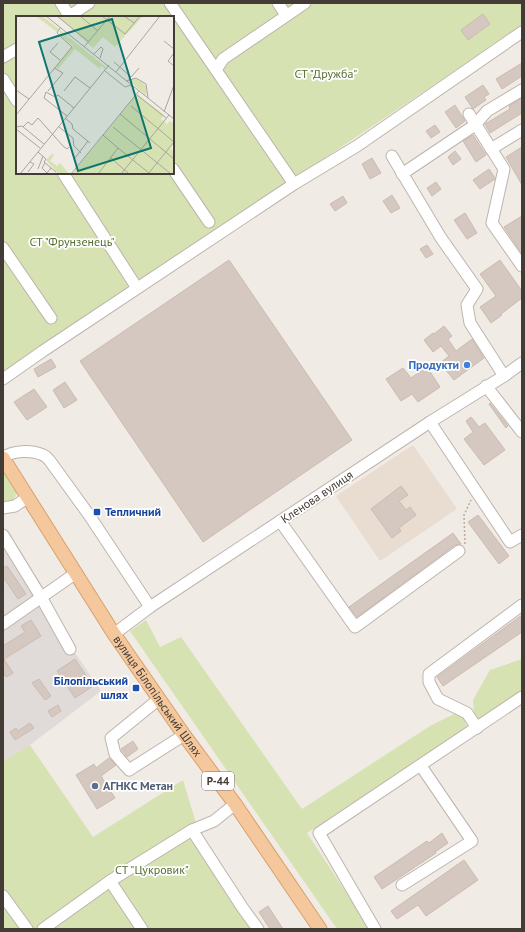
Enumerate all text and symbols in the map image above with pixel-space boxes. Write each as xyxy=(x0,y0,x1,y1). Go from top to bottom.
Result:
inset map xyxy=(16,16,174,174)
park label: СТ "Дружба" xyxy=(295,66,357,81)
park label: СТ "Фрунзенець" xyxy=(30,234,114,249)
place label: Продукти xyxy=(408,357,459,372)
marker: Продукти xyxy=(462,360,472,370)
street label: Кленова вулиця xyxy=(278,467,356,526)
place label: Тепличний xyxy=(105,504,161,519)
marker: Тепличний xyxy=(92,507,102,517)
street label: вулиця Білопільський Шлях xyxy=(110,632,205,760)
place label: Білопільський шлях xyxy=(54,673,129,702)
marker: Білопільський шлях xyxy=(131,683,141,693)
road number: Р-44 xyxy=(202,772,234,790)
place label: АГНКС Метан xyxy=(103,778,173,793)
marker: АГНКС Метан xyxy=(90,781,100,791)
park label: СТ "Цукровик" xyxy=(115,862,189,877)

